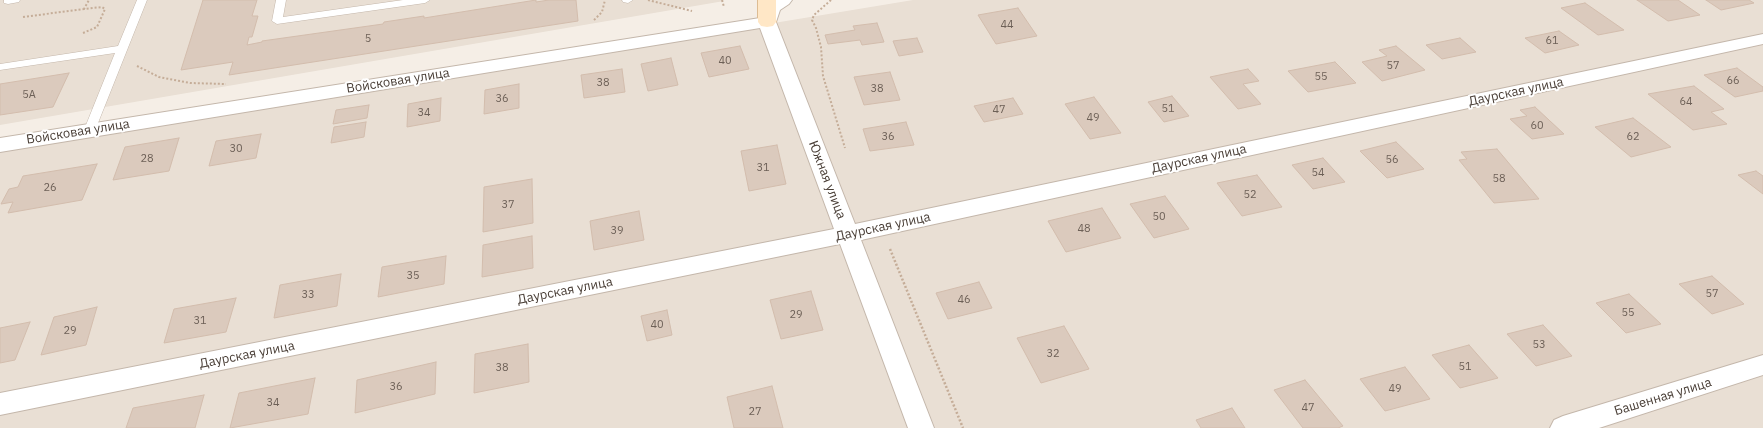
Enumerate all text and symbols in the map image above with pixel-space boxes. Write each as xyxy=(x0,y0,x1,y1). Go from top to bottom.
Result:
house number: 44 xyxy=(1000,18,1014,32)
house number: 5 xyxy=(365,32,371,46)
house number: 61 xyxy=(1545,34,1559,48)
house number: 40 xyxy=(718,54,732,68)
house number: 57 xyxy=(1386,59,1400,73)
street label: Войсковая улица xyxy=(345,65,451,97)
house number: 55 xyxy=(1314,70,1328,84)
street label: Даурская улица xyxy=(1467,74,1565,110)
house number: 66 xyxy=(1726,74,1740,88)
house number: 38 xyxy=(596,76,610,90)
house number: 38 xyxy=(870,82,884,96)
house number: 5А xyxy=(22,88,36,102)
house number: 36 xyxy=(495,92,509,106)
house number: 64 xyxy=(1679,95,1693,109)
house number: 51 xyxy=(1161,102,1175,116)
house number: 47 xyxy=(992,103,1006,117)
house number: 34 xyxy=(417,106,431,120)
house number: 49 xyxy=(1086,111,1100,125)
street label: Войсковая улица xyxy=(25,116,131,148)
house number: 60 xyxy=(1530,119,1544,133)
house number: 36 xyxy=(881,130,895,144)
house number: 62 xyxy=(1626,130,1640,144)
street label: Южная улица xyxy=(805,138,849,222)
street label: Даурская улица xyxy=(1150,141,1248,177)
house number: 30 xyxy=(229,142,243,156)
house number: 28 xyxy=(140,152,154,166)
house number: 56 xyxy=(1385,153,1399,167)
house number: 31 xyxy=(756,161,770,175)
house number: 54 xyxy=(1311,166,1325,180)
house number: 58 xyxy=(1492,172,1506,186)
house number: 26 xyxy=(43,181,57,195)
house number: 52 xyxy=(1243,188,1257,202)
house number: 37 xyxy=(501,198,515,212)
street label: Даурская улица xyxy=(834,209,932,245)
house number: 50 xyxy=(1152,210,1166,224)
house number: 48 xyxy=(1077,222,1091,236)
house number: 39 xyxy=(610,224,624,238)
house number: 35 xyxy=(406,269,420,283)
street label: Даурская улица xyxy=(516,274,614,308)
house number: 57 xyxy=(1705,287,1719,301)
house number: 33 xyxy=(301,288,315,302)
house number: 46 xyxy=(957,293,971,307)
house number: 55 xyxy=(1621,306,1635,320)
house number: 29 xyxy=(789,308,803,322)
house number: 31 xyxy=(193,314,207,328)
house number: 40 xyxy=(650,318,664,332)
house number: 29 xyxy=(63,324,77,338)
street label: Даурская улица xyxy=(198,338,296,372)
house number: 53 xyxy=(1532,338,1546,352)
house number: 32 xyxy=(1046,347,1060,361)
house number: 51 xyxy=(1458,360,1472,374)
house number: 38 xyxy=(495,361,509,375)
street label: Башенная улица xyxy=(1612,375,1714,419)
house number: 36 xyxy=(389,380,403,394)
house number: 49 xyxy=(1388,382,1402,396)
house number: 34 xyxy=(266,396,280,410)
house number: 47 xyxy=(1301,401,1315,415)
house number: 27 xyxy=(748,405,762,419)

